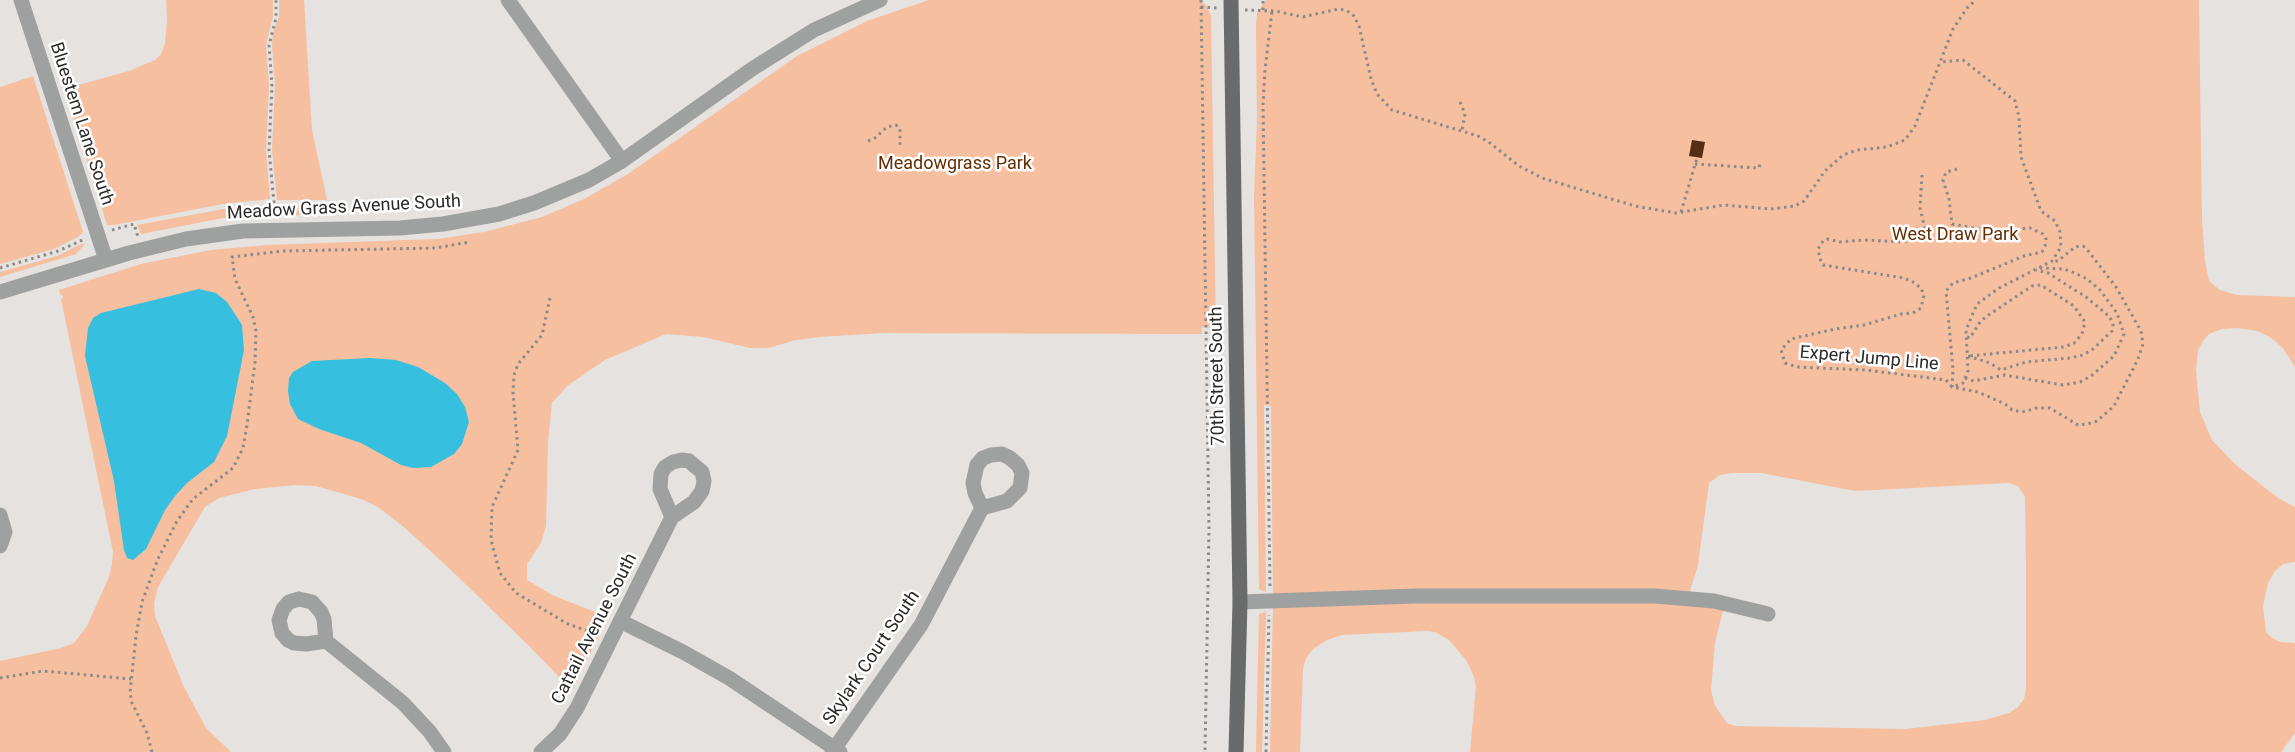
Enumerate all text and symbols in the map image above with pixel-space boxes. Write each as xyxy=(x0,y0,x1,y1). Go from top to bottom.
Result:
street label: Bluestem Lane South xyxy=(44,40,118,208)
park label: Meadowgrass Park xyxy=(878,153,1032,175)
street label: Meadow Grass Avenue South xyxy=(226,191,462,225)
park label: West Draw Park xyxy=(1892,224,2018,246)
street label: 70th Street South xyxy=(1206,306,1230,446)
street label: Expert Jump Line xyxy=(1799,342,1939,376)
street label: Cattail Avenue South xyxy=(548,550,642,708)
street label: Skylark Court South xyxy=(819,587,925,729)

